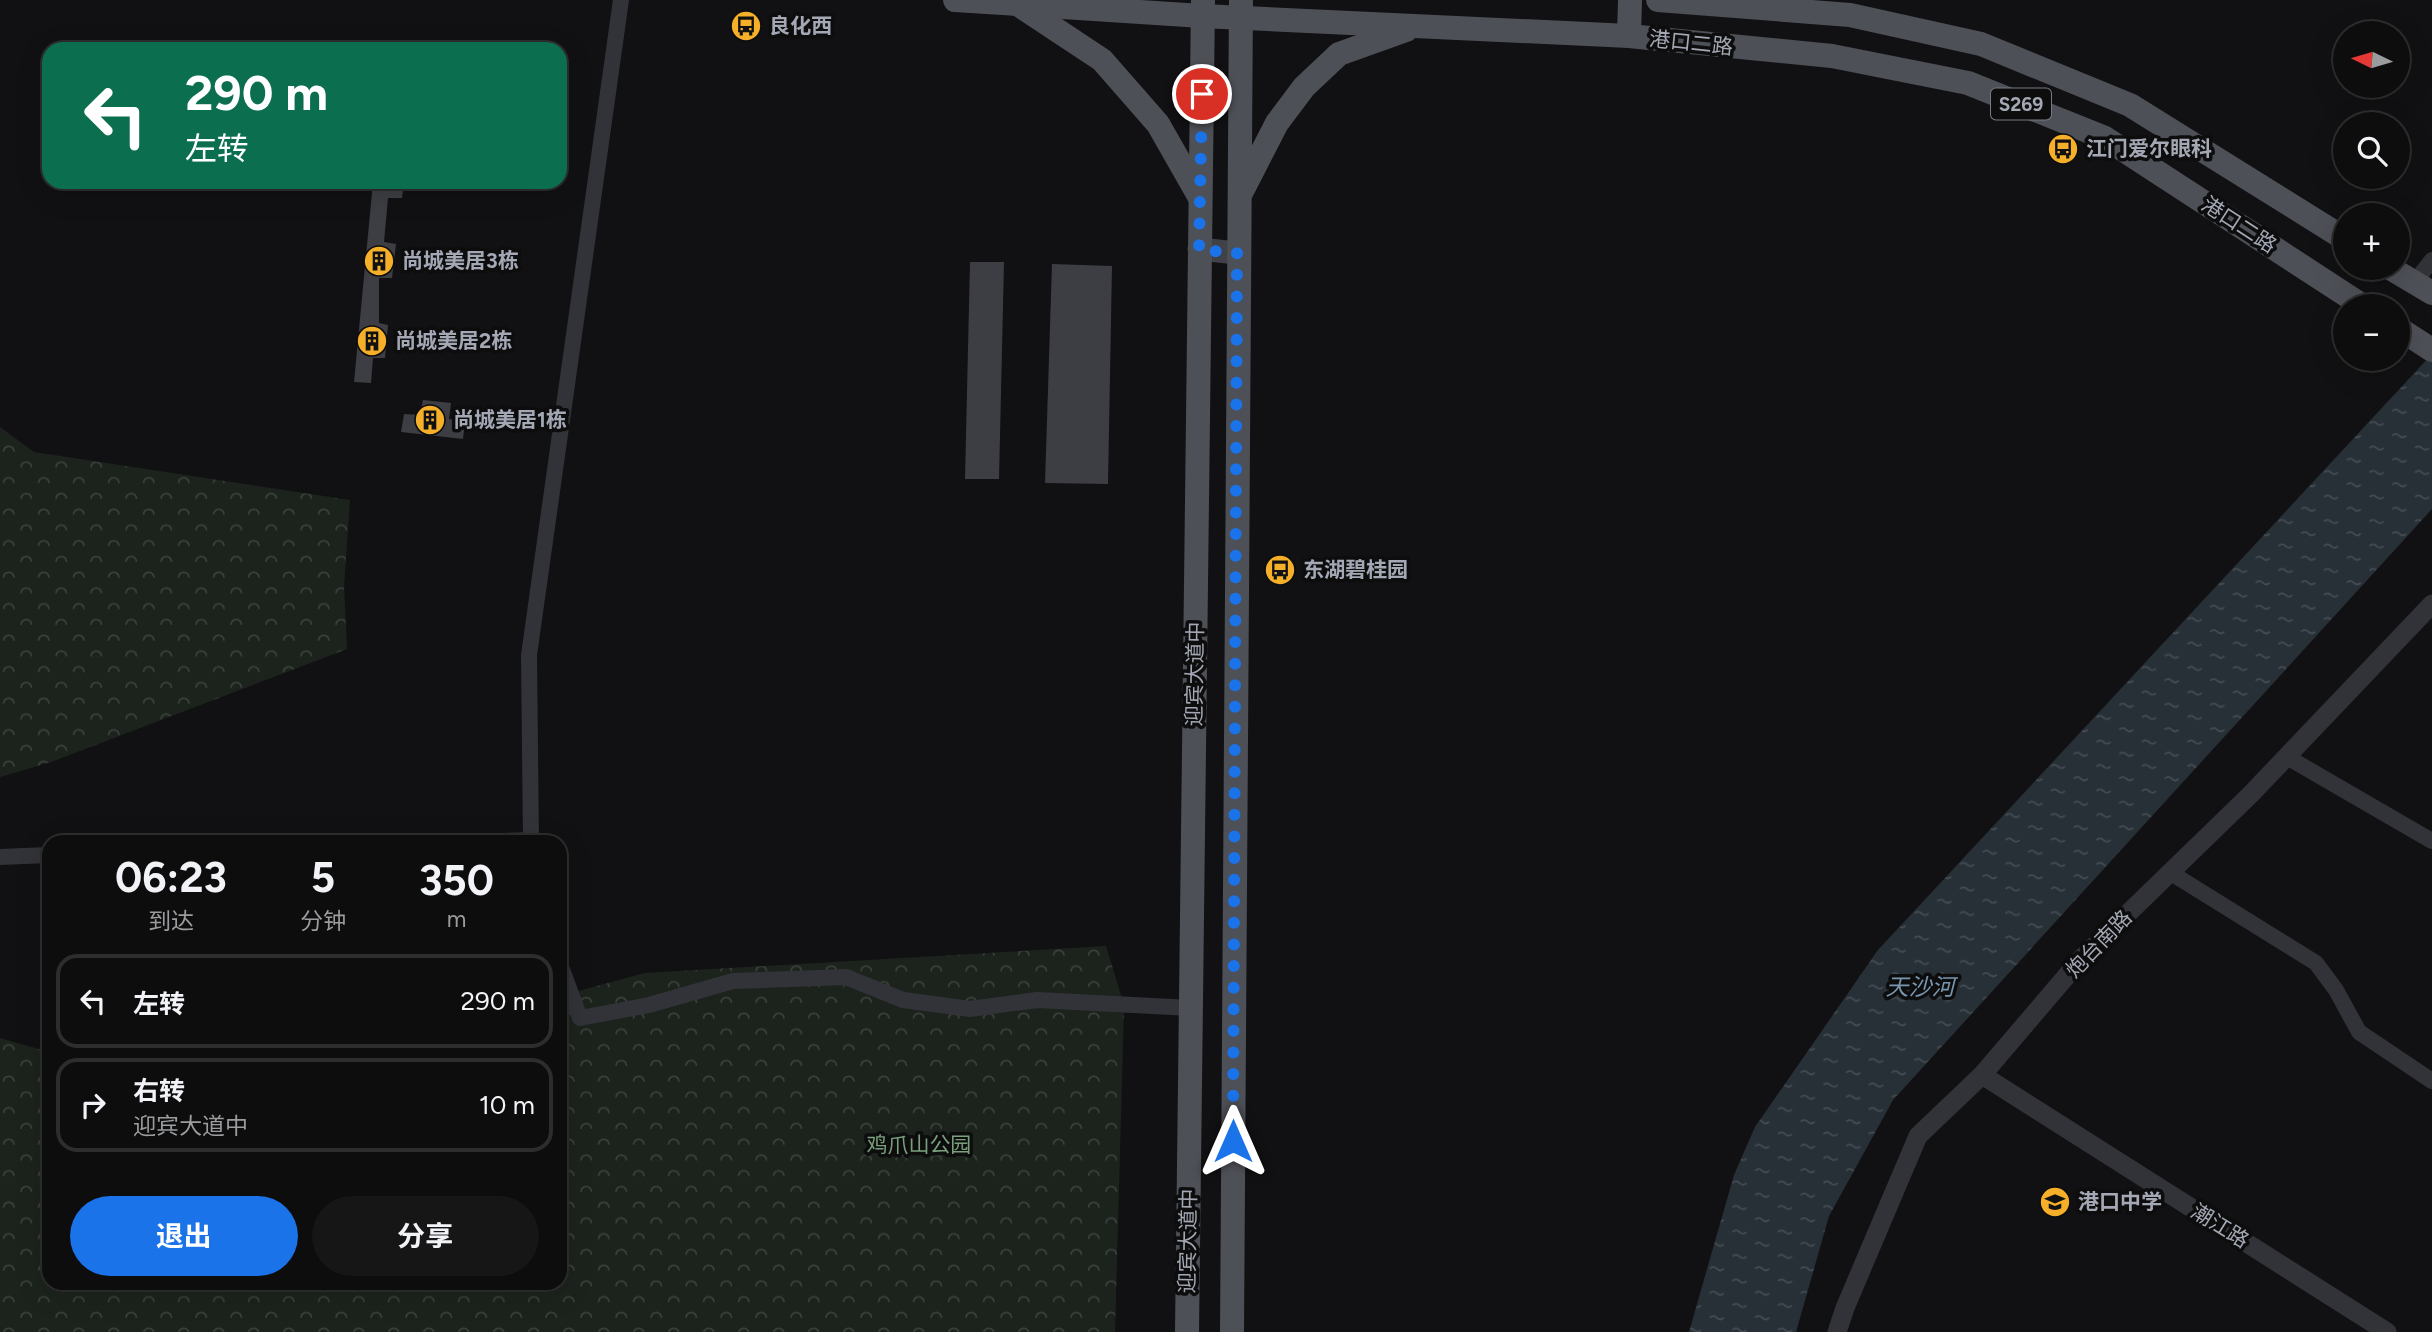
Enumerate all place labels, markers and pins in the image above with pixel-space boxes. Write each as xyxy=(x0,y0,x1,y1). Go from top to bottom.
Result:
bus stop icon: 良化西 xyxy=(729,9,763,43)
place label: 良化西 xyxy=(769,13,832,38)
pin xyxy=(1172,64,1232,124)
bus stop icon: 江门爱尔眼科 xyxy=(2046,132,2080,166)
place label: 江门爱尔眼科 xyxy=(2086,136,2212,161)
building icon: 尚城美居3栋 xyxy=(362,244,396,278)
place label: 尚城美居3栋 xyxy=(402,248,519,273)
building icon: 尚城美居2栋 xyxy=(355,324,389,358)
place label: 尚城美居2栋 xyxy=(395,328,512,353)
building icon: 尚城美居1栋 xyxy=(413,403,447,437)
place label: 尚城美居1栋 xyxy=(453,407,567,432)
bus stop icon: 东湖碧桂园 xyxy=(1263,553,1297,587)
place label: 东湖碧桂园 xyxy=(1303,557,1408,582)
school or university icon: 港口中学 xyxy=(2038,1185,2072,1219)
place label: 港口中学 xyxy=(2078,1189,2162,1214)

